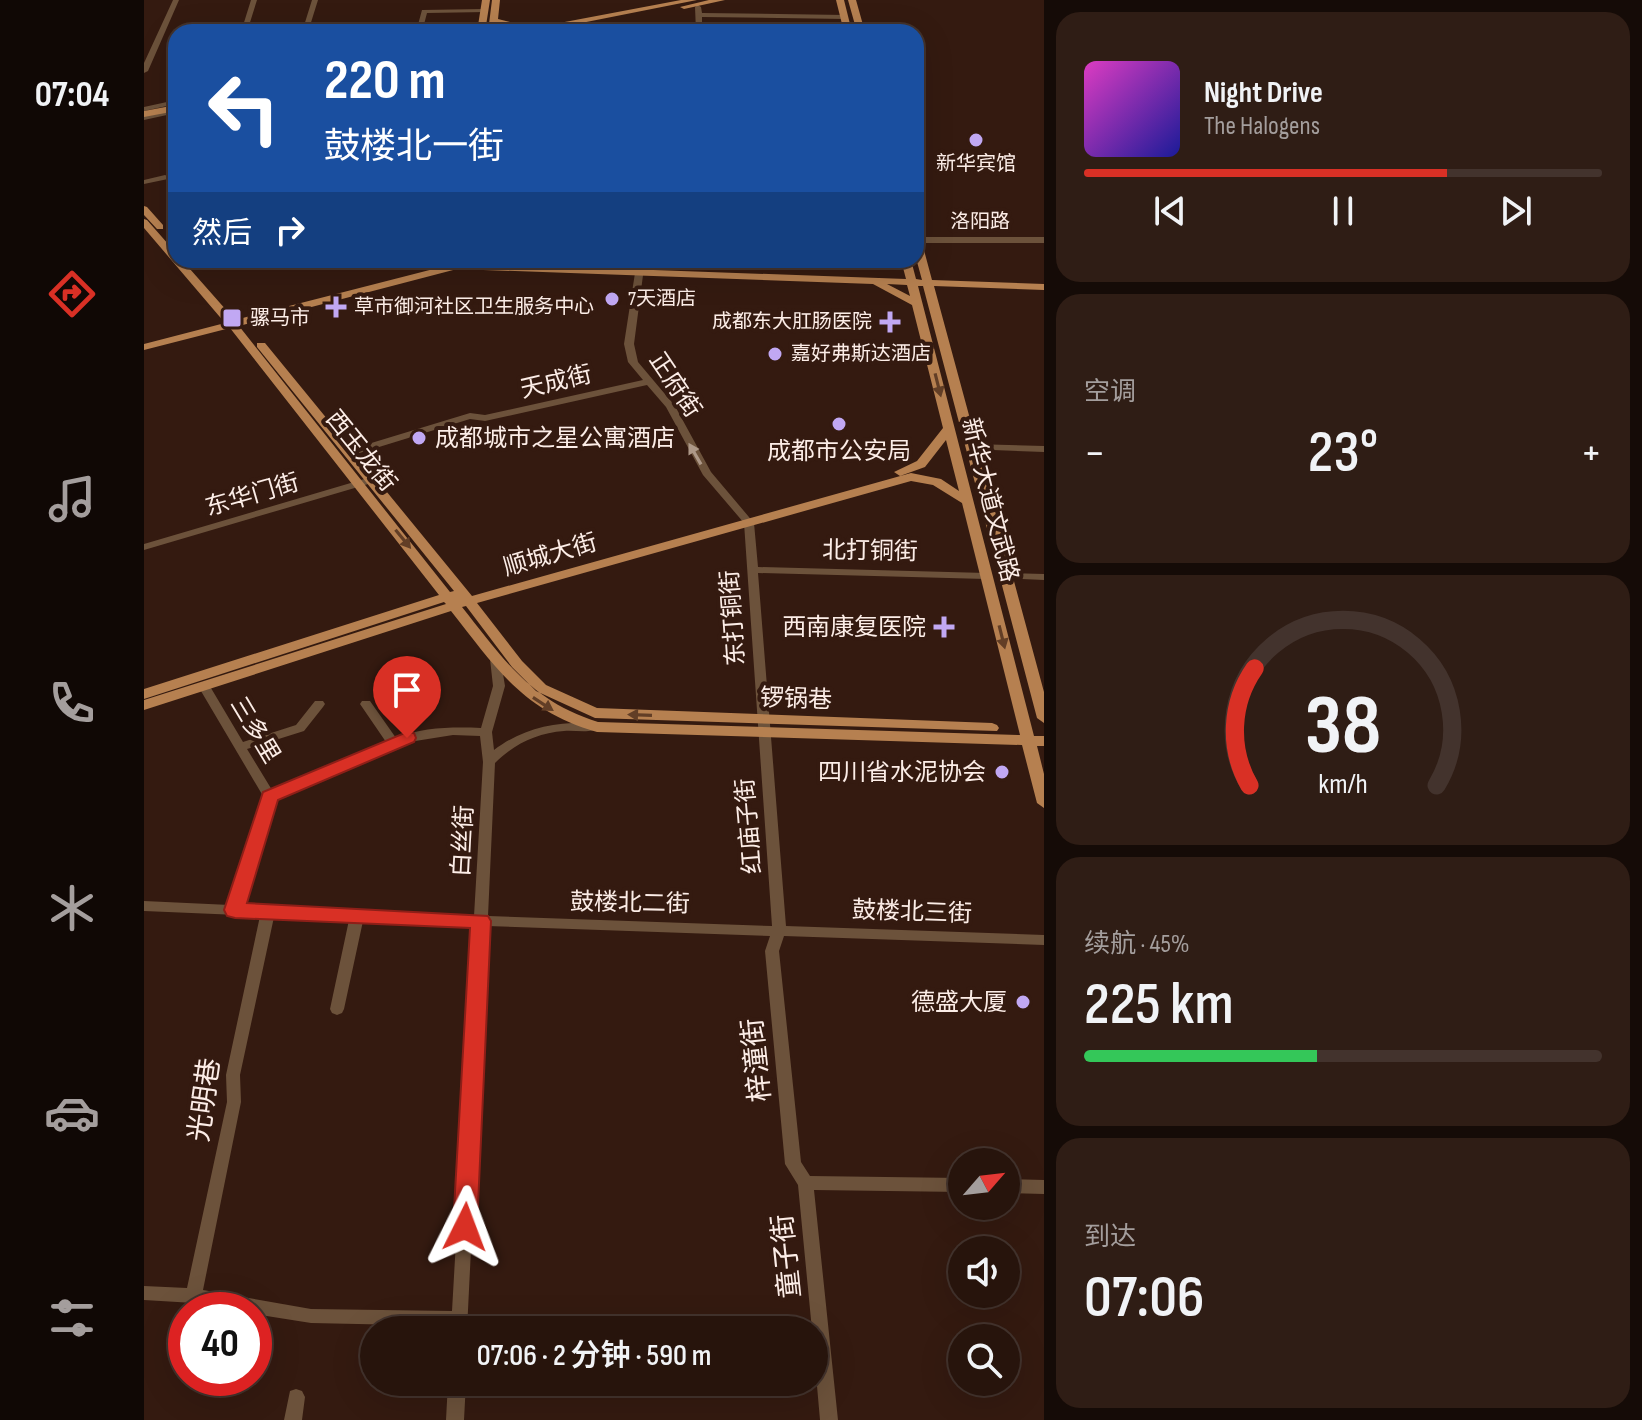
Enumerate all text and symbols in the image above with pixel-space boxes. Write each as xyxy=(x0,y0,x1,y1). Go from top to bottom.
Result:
text: 220 m xyxy=(324,48,446,115)
icon: left xyxy=(192,56,296,160)
text: 07:04 xyxy=(35,74,109,117)
text: Night Drive xyxy=(1204,75,1323,111)
text: The Halogens xyxy=(1204,111,1320,142)
text: 鼓楼北一街 xyxy=(324,126,504,169)
marker: 新华宾馆 xyxy=(967,131,985,149)
place label: 新华宾馆 xyxy=(936,152,1016,176)
icon: previous xyxy=(1148,189,1192,233)
icon: pause xyxy=(1321,189,1365,233)
icon: next xyxy=(1494,189,1538,233)
icon: right xyxy=(268,208,312,252)
street label: 洛阳路 xyxy=(950,210,1010,234)
text: 然后 xyxy=(192,216,252,252)
icon: directions xyxy=(44,266,100,322)
place label: 7天酒店 xyxy=(628,287,696,311)
marker: 7天酒店 xyxy=(603,290,621,308)
place label: 草市御河社区卫生服务中心 xyxy=(354,295,594,319)
marker: 草市御河社区卫生服务中心 xyxy=(325,296,347,318)
place label: 骡马市 xyxy=(250,306,310,330)
marker: 骡马市 xyxy=(221,307,243,329)
place label: 成都东大肛肠医院 xyxy=(712,310,872,334)
marker: 成都东大肛肠医院 xyxy=(879,311,901,333)
place label: 嘉好弗斯达酒店 xyxy=(791,342,931,366)
marker: 嘉好弗斯达酒店 xyxy=(766,345,784,363)
street label: 正府街 xyxy=(643,347,707,423)
street label: 天成街 xyxy=(518,360,594,404)
one-way arrow xyxy=(933,373,945,398)
text: 空调 xyxy=(1084,377,1136,408)
street label: 西玉龙街 xyxy=(320,405,402,497)
marker: 成都市公安局 xyxy=(830,415,848,433)
street label: 新华大道文武路 xyxy=(956,415,1024,585)
text: 23° xyxy=(1308,417,1378,489)
place label: 成都城市之星公寓酒店 xyxy=(435,424,675,453)
text: − xyxy=(1084,427,1106,480)
text: + xyxy=(1580,427,1602,480)
marker: 成都城市之星公寓酒店 xyxy=(410,429,428,447)
place label: 成都市公安局 xyxy=(767,437,911,466)
one-way arrow xyxy=(688,443,702,465)
street label: 东华门街 xyxy=(202,468,302,522)
icon: music xyxy=(44,471,100,527)
one-way arrow xyxy=(394,528,411,548)
street label: 顺城大街 xyxy=(500,528,600,582)
street label: 北打铜街 xyxy=(822,536,918,566)
street label: 东打铜街 xyxy=(715,569,751,667)
place label: 西南康复医院 xyxy=(782,613,926,642)
marker: 西南康复医院 xyxy=(933,616,955,638)
one-way arrow xyxy=(996,625,1009,650)
pin xyxy=(373,656,441,738)
icon: arrive xyxy=(385,668,429,712)
icon: phone xyxy=(44,675,100,731)
text: 38 xyxy=(1305,677,1381,777)
street label: 锣锅巷 xyxy=(760,683,832,715)
street label: 三多里 xyxy=(224,692,286,768)
one-way arrow xyxy=(533,697,554,712)
one-way arrow xyxy=(627,708,652,721)
place label: 四川省水泥协会 xyxy=(818,758,986,787)
marker: 四川省水泥协会 xyxy=(993,763,1011,781)
text: km/h xyxy=(1318,767,1368,802)
street label: 红庙子街 xyxy=(730,777,768,875)
street label: 白丝街 xyxy=(447,804,479,878)
icon: climate xyxy=(44,880,100,936)
street label: 鼓楼北二街 xyxy=(570,887,690,919)
street label: 鼓楼北三街 xyxy=(852,895,972,929)
text: 续航 · 45% xyxy=(1084,929,1190,960)
text: 225 km xyxy=(1084,969,1234,1041)
place label: 德盛大厦 xyxy=(911,988,1007,1017)
marker: 德盛大厦 xyxy=(1014,993,1032,1011)
street label: 梓潼街 xyxy=(736,1016,778,1104)
street label: 光明巷 xyxy=(183,1056,227,1144)
icon: car xyxy=(44,1085,100,1141)
north arrow xyxy=(948,1148,1020,1220)
map controls xyxy=(948,1148,1020,1396)
position arrow xyxy=(423,1185,507,1269)
street label: 童子街 xyxy=(766,1212,808,1300)
text: 到达 xyxy=(1084,1222,1136,1253)
button: sound xyxy=(948,1236,1020,1308)
text: 07:06 xyxy=(1084,1262,1204,1334)
icon: filters xyxy=(44,1290,100,1346)
speed limit sign: 40 xyxy=(168,1292,272,1396)
button: search xyxy=(948,1324,1020,1396)
text: 07:06 · 2 分钟 · 590 m xyxy=(477,1338,711,1374)

